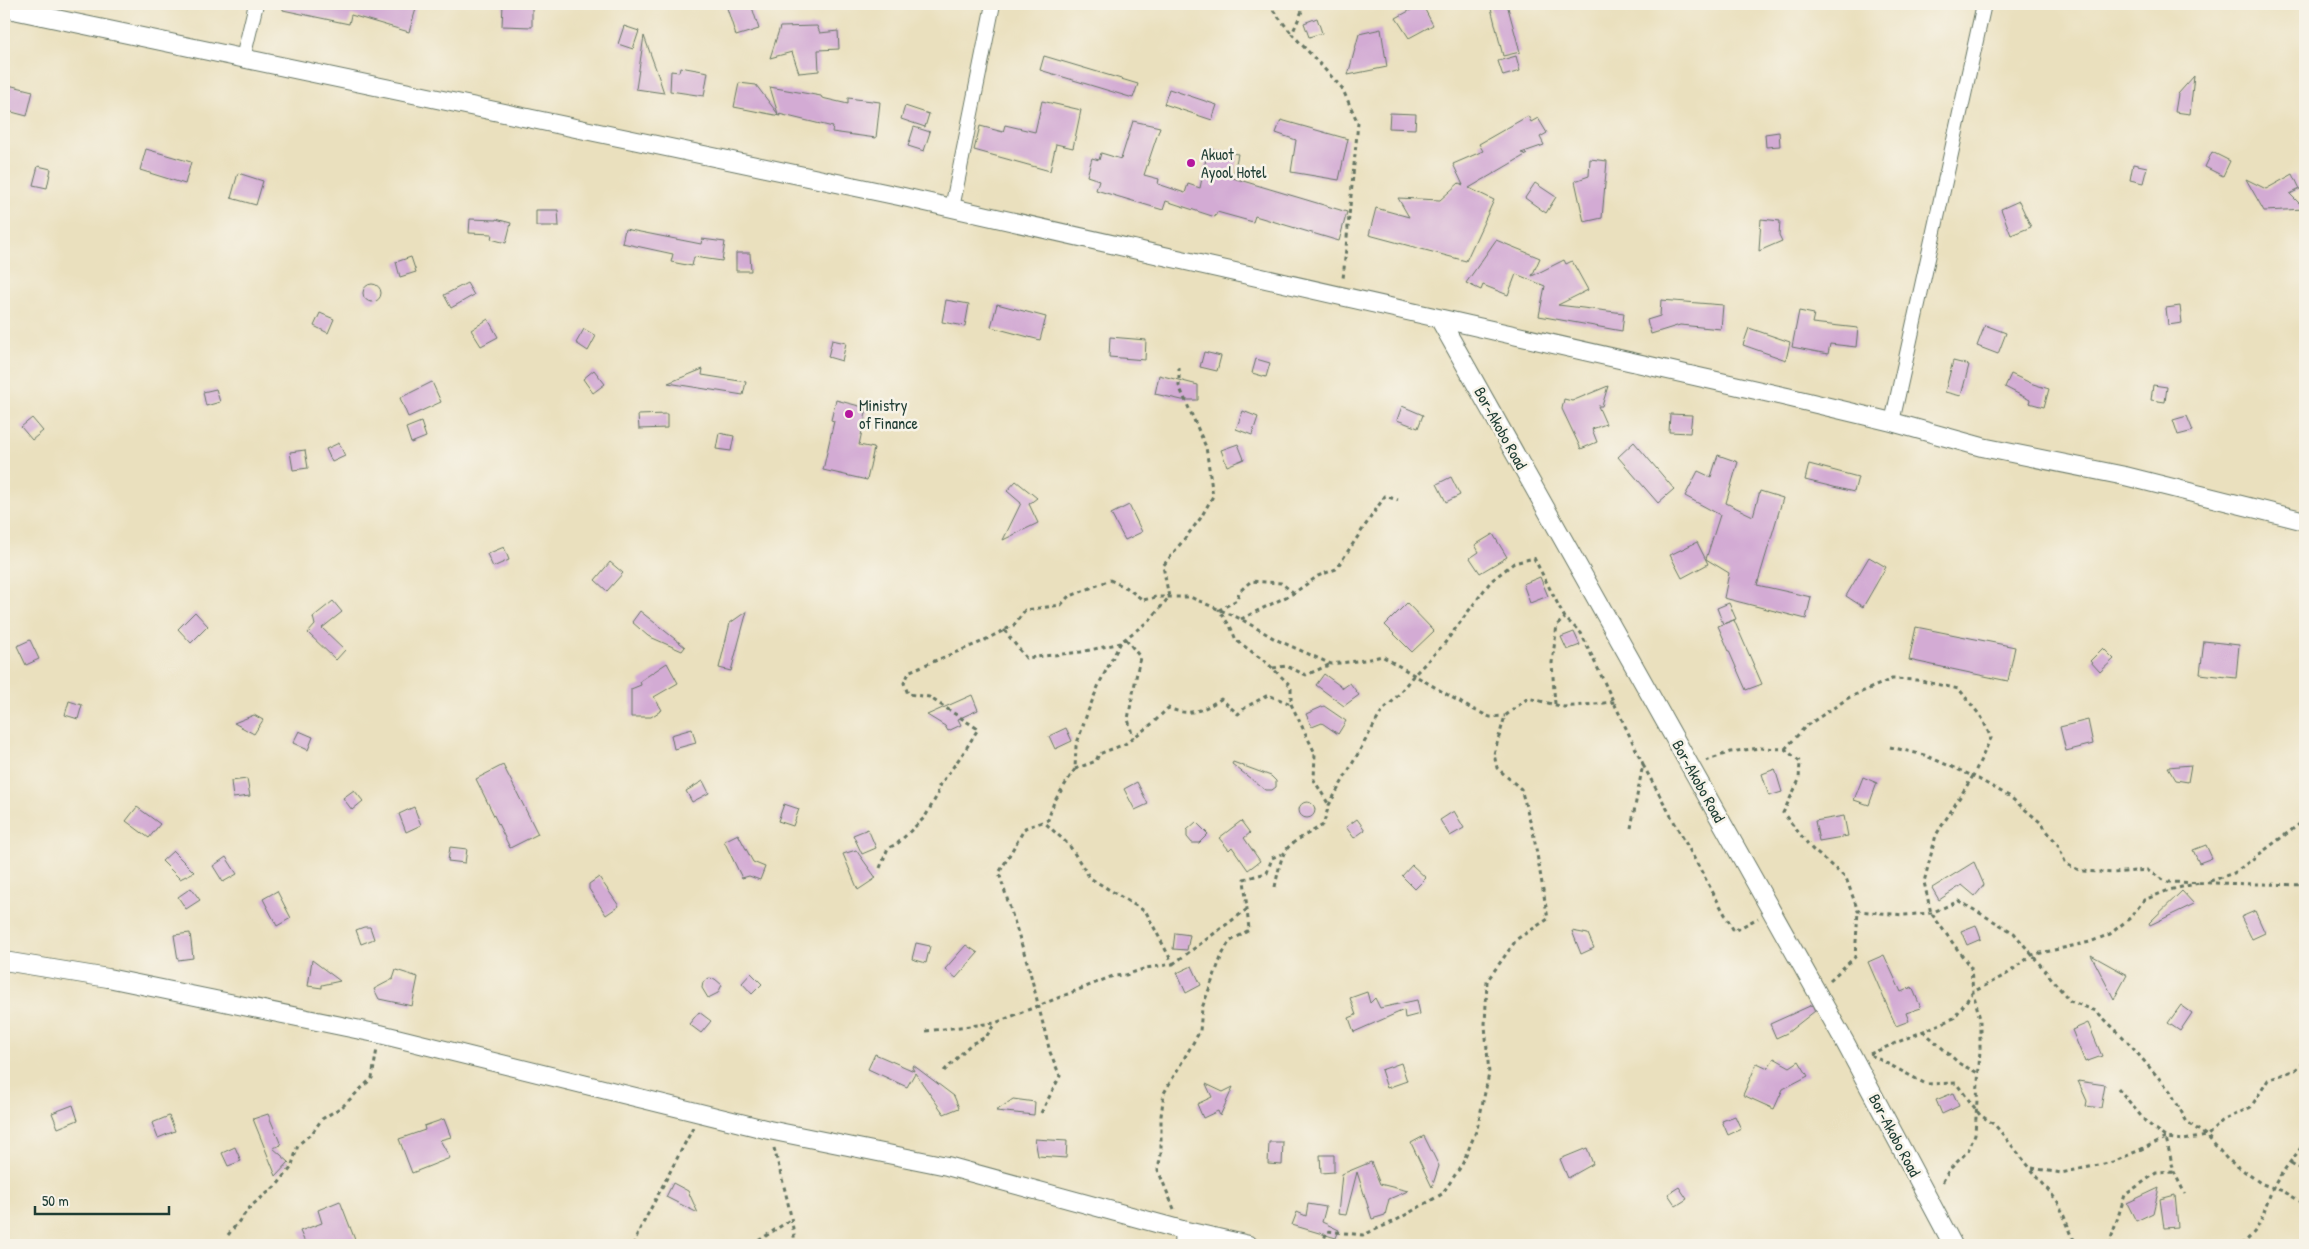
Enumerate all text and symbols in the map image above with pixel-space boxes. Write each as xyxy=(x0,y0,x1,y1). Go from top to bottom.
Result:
place label: Akuot Ayool Hotel xyxy=(1201,143,1267,183)
marker: Akuot Ayool Hotel xyxy=(1185,157,1197,169)
street label: Bor-Akobo Road xyxy=(1469,383,1533,473)
place label: Ministry of Finance xyxy=(859,394,918,434)
marker: Ministry of Finance xyxy=(843,408,855,420)
street label: Bor-Akobo Road xyxy=(1667,736,1731,826)
street label: Bor-Akobo Road xyxy=(1864,1090,1926,1180)
scale bar xyxy=(35,1184,169,1216)
text: 50 m xyxy=(42,1190,69,1211)

